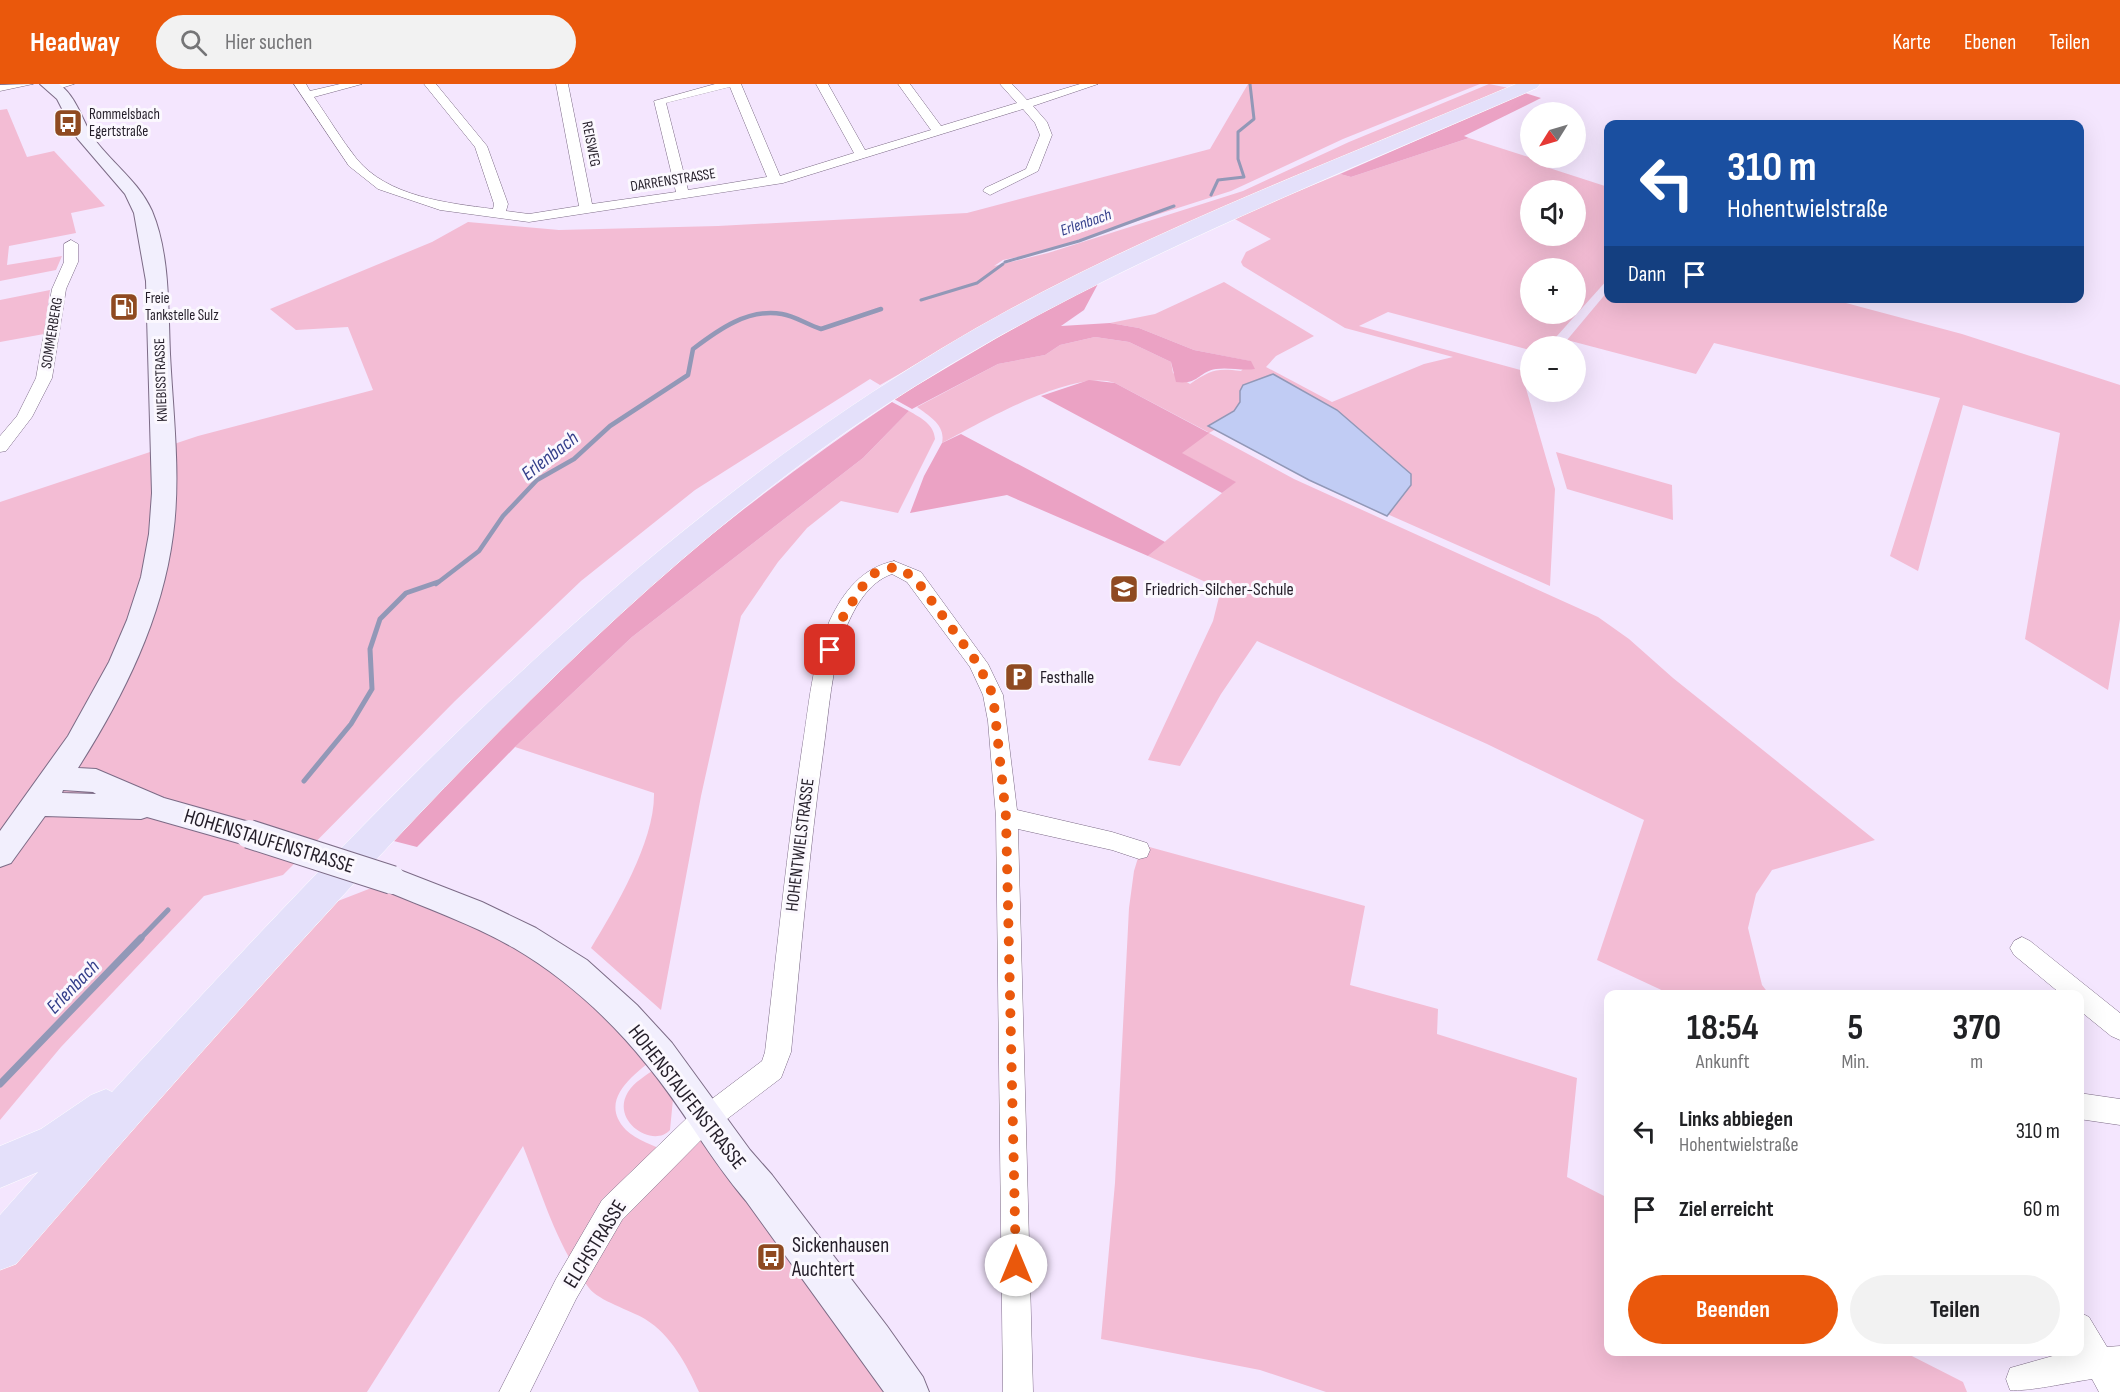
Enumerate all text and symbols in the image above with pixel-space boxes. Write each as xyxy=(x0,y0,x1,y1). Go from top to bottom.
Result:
search box xyxy=(156,15,576,69)
text: Headway xyxy=(30,26,120,59)
icon: search xyxy=(177,26,210,59)
text: Hier suchen xyxy=(225,29,313,56)
text: Karte xyxy=(1893,30,1931,55)
text: Ebenen xyxy=(1964,30,2016,55)
text: Teilen xyxy=(2049,30,2090,55)
north arrow xyxy=(1520,102,1586,168)
map controls xyxy=(1520,102,1586,402)
place label: Rommelsbach Egertstraße xyxy=(89,105,160,141)
bus stop icon: Rommelsbach Egertstraße xyxy=(52,107,84,139)
street label: REISWEG xyxy=(577,120,605,168)
text: 310 m xyxy=(1727,142,1817,193)
icon: left xyxy=(1628,144,1706,222)
street label: DARRENSTRASSE xyxy=(629,164,717,196)
button: sound xyxy=(1520,180,1586,246)
text: Hohentwielstraße xyxy=(1727,193,1888,225)
water label: Erlenbach xyxy=(1058,205,1114,241)
button: + xyxy=(1520,258,1586,324)
icon: arrive xyxy=(1678,258,1711,291)
text: Dann xyxy=(1628,261,1666,288)
place label: Freie Tankstelle Sulz xyxy=(145,289,219,325)
fuel station icon: Freie Tankstelle Sulz xyxy=(108,291,140,323)
street label: SOMMERBERG xyxy=(37,296,67,370)
button: − xyxy=(1520,336,1586,402)
street label: KNIEBISSTRASSE xyxy=(150,338,172,422)
water label: Erlenbach xyxy=(517,426,583,486)
school or university icon: Friedrich-Silcher-Schule xyxy=(1108,573,1140,605)
place label: Friedrich-Silcher-Schule xyxy=(1145,579,1294,600)
pin xyxy=(804,624,855,675)
icon: arrive xyxy=(813,633,846,666)
parking icon: Festhalle xyxy=(1003,661,1035,693)
place label: Festhalle xyxy=(1040,667,1094,688)
street label: HOHENTWIELSTRASSE xyxy=(781,777,819,913)
street label: HOHENSTAUFENSTRASSE xyxy=(181,803,357,879)
water label: Erlenbach xyxy=(41,955,105,1019)
text: 18:54 xyxy=(1687,1007,1759,1050)
text: 5 xyxy=(1848,1007,1863,1050)
text: 370 xyxy=(1952,1007,2001,1050)
street label: HOHENSTAUFENSTRASSE xyxy=(623,1020,751,1174)
text: Ankunft xyxy=(1696,1050,1750,1074)
text: Min. xyxy=(1841,1050,1869,1074)
text: m xyxy=(1970,1050,1983,1074)
text: Links abbiegen xyxy=(1679,1106,1793,1133)
icon: left xyxy=(1628,1115,1661,1148)
text: 310 m xyxy=(2016,1118,2060,1145)
text: Hohentwielstraße xyxy=(1679,1133,1798,1157)
icon: arrive xyxy=(1628,1193,1661,1226)
street label: ELCHSTRASSE xyxy=(558,1195,632,1293)
text: Ziel erreicht xyxy=(1679,1196,1774,1223)
text: 60 m xyxy=(2023,1196,2060,1223)
place label: Sickenhausen Auchtert xyxy=(791,1233,889,1282)
position arrow xyxy=(984,1233,1048,1297)
bus stop icon: Sickenhausen Auchtert xyxy=(755,1241,787,1273)
button: Beenden xyxy=(1628,1275,1838,1344)
button: Teilen xyxy=(1850,1275,2060,1344)

